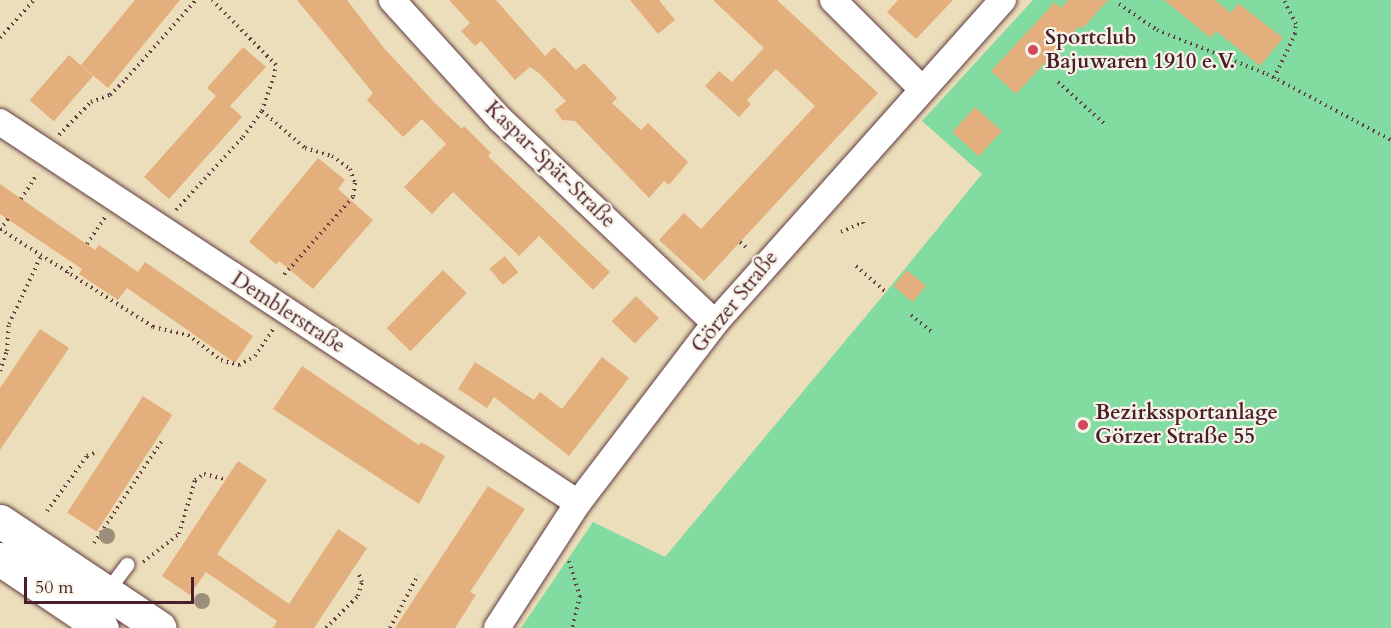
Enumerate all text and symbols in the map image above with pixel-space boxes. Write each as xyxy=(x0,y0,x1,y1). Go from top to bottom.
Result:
place label: Sportclub Bajuwaren 1910 e.V. xyxy=(1045,25,1235,75)
marker: Sportclub Bajuwaren 1910 e.V. xyxy=(1026,43,1040,57)
street label: Kaspar-Spät-Straße xyxy=(479,96,621,234)
street label: Görzer Straße xyxy=(686,246,784,358)
street label: Demblerstraße xyxy=(226,267,350,359)
place label: Bezirkssportanlage Görzer Straße 55 xyxy=(1095,400,1278,450)
marker: Bezirkssportanlage Görzer Straße 55 xyxy=(1076,418,1090,432)
scale bar xyxy=(27,565,196,603)
text: 50 m xyxy=(35,575,74,600)

